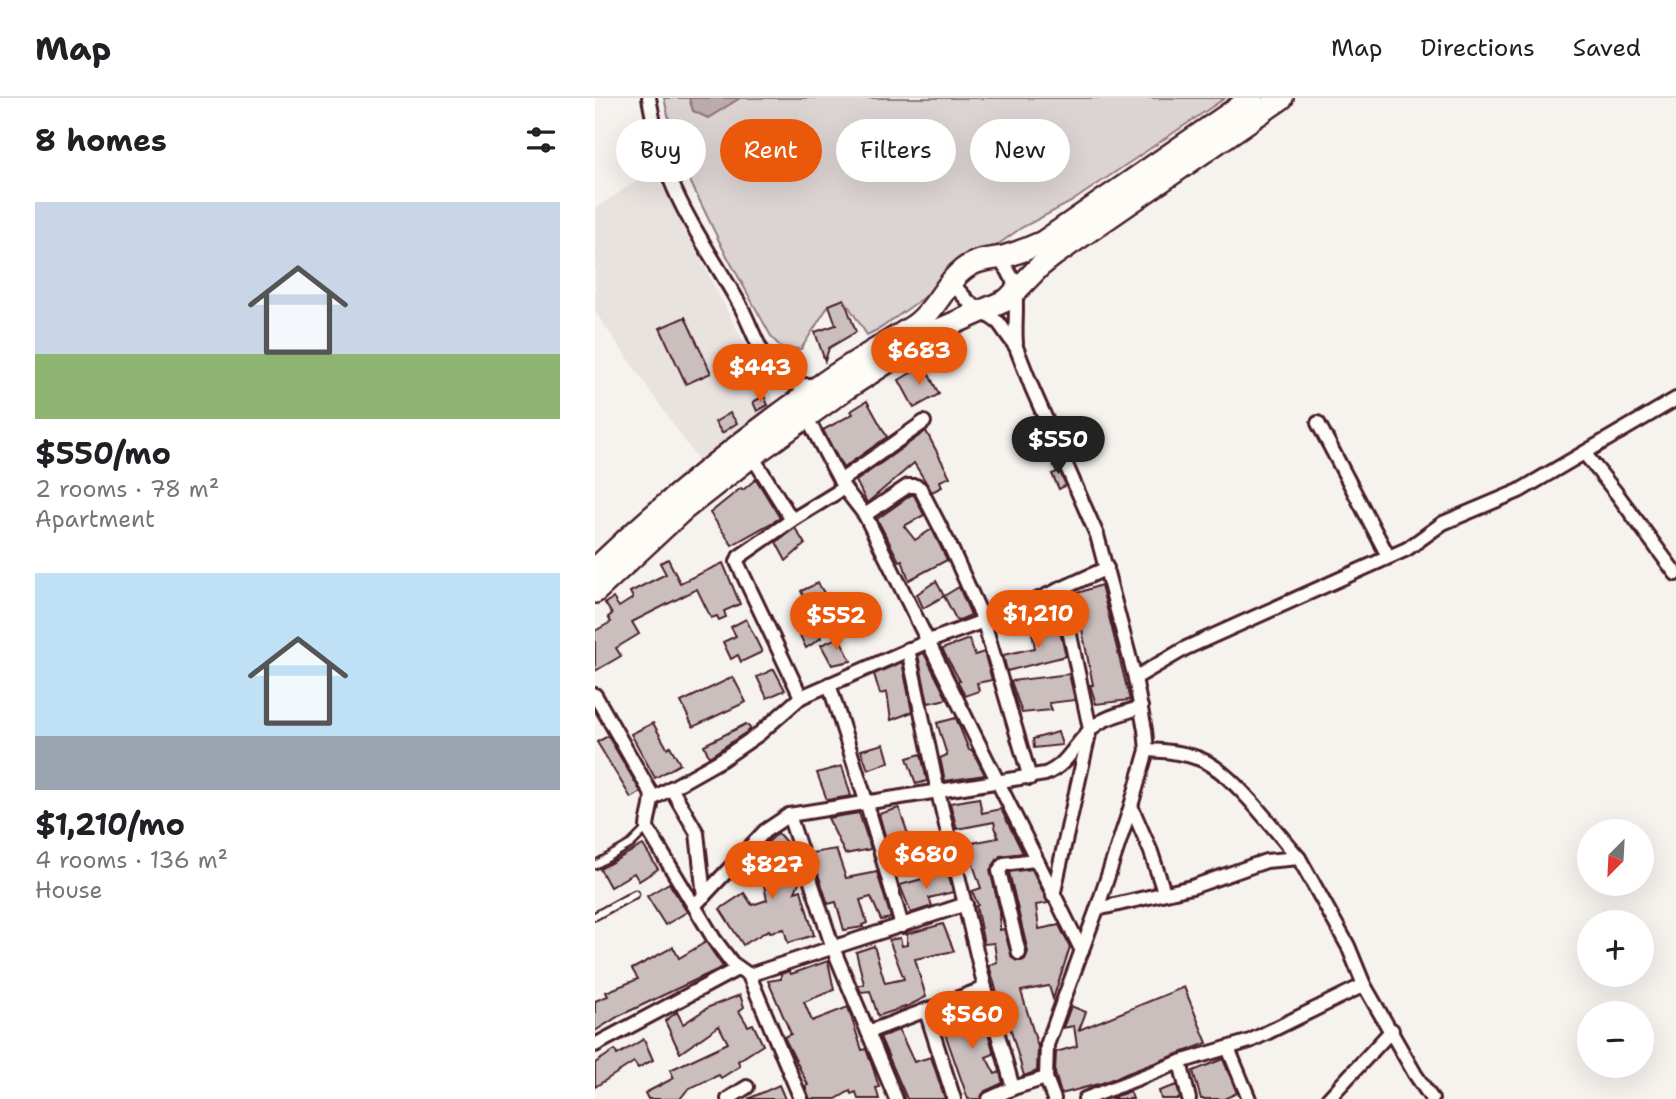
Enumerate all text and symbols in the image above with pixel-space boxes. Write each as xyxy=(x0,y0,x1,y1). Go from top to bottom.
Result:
text: Map xyxy=(35,26,111,71)
text: Map xyxy=(1331,32,1382,64)
text: Directions xyxy=(1420,32,1535,64)
text: Saved xyxy=(1573,32,1641,64)
chip: Buy xyxy=(616,119,706,182)
chip: Rent xyxy=(720,119,822,182)
chip: Filters xyxy=(836,119,956,182)
chip: New xyxy=(970,119,1070,182)
text: 8 homes xyxy=(35,120,167,161)
icon: filters xyxy=(522,121,560,159)
icon: home xyxy=(235,247,361,373)
pin: $683 xyxy=(878,328,960,387)
text: $683 xyxy=(887,335,951,365)
pin: $443 xyxy=(719,344,801,404)
text: $443 xyxy=(729,352,791,382)
pin: $550 xyxy=(1017,416,1099,476)
text: $550 xyxy=(1028,424,1088,454)
text: $550/mo xyxy=(35,433,171,474)
text: 2 rooms · 78 m² xyxy=(35,474,219,504)
text: Apartment xyxy=(35,504,155,534)
pin: $1,210 xyxy=(981,590,1095,650)
pin: $552 xyxy=(795,592,877,652)
text: $1,210 xyxy=(1002,598,1074,628)
text: $552 xyxy=(806,600,866,630)
icon: home xyxy=(235,618,361,744)
text: $1,210/mo xyxy=(35,804,185,845)
north arrow xyxy=(1577,819,1654,896)
map controls xyxy=(1577,819,1654,1078)
pin: $680 xyxy=(885,832,967,891)
text: $680 xyxy=(894,839,958,869)
pin: $827 xyxy=(731,842,813,901)
text: 4 rooms · 136 m² xyxy=(35,845,228,875)
text: $827 xyxy=(741,849,803,879)
text: House xyxy=(35,875,103,905)
button: + xyxy=(1577,910,1654,987)
pin: $560 xyxy=(931,992,1013,1051)
text: $560 xyxy=(941,999,1003,1029)
button: − xyxy=(1577,1001,1654,1078)

